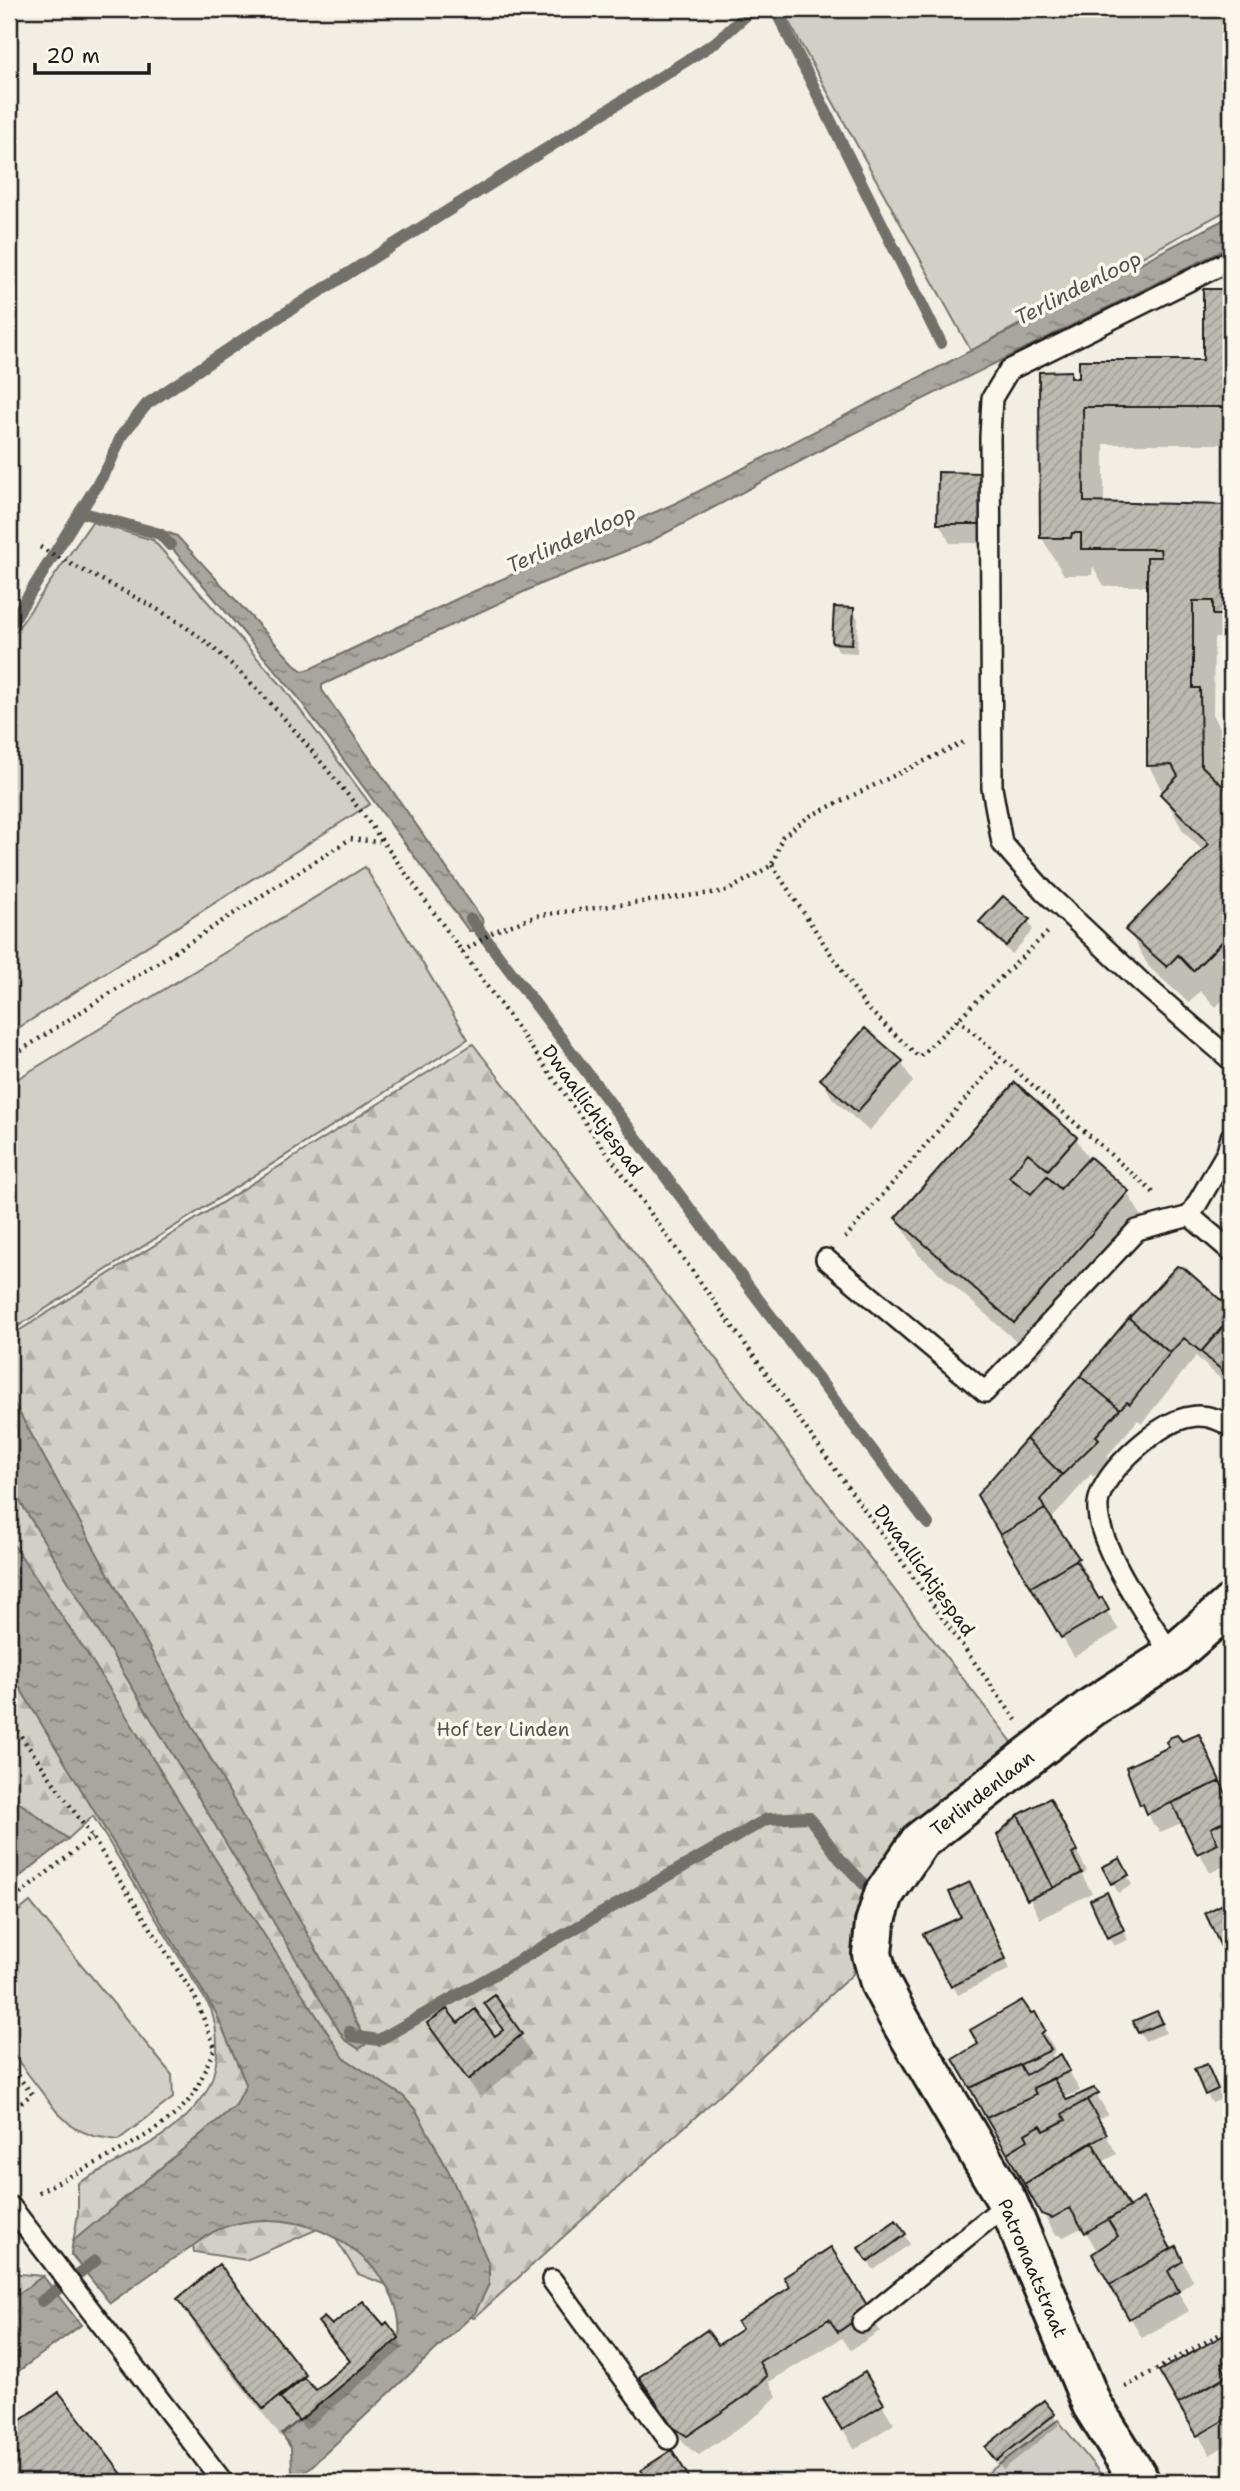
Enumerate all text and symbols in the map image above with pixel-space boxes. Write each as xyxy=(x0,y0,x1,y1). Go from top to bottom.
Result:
scale bar xyxy=(35,32,149,76)
text: 20 m xyxy=(46,42,100,70)
water label: Terlindenloop xyxy=(1010,244,1146,332)
water label: Terlindenloop xyxy=(502,498,640,580)
street label: Dwaallichtjespad xyxy=(536,1040,649,1181)
street label: Dwaallichtjespad xyxy=(868,1500,981,1641)
park label: Hof ter Linden xyxy=(437,1717,569,1742)
street label: Terlindenlaan xyxy=(925,1745,1039,1842)
street label: Patronaatstraat xyxy=(992,2195,1073,2342)

